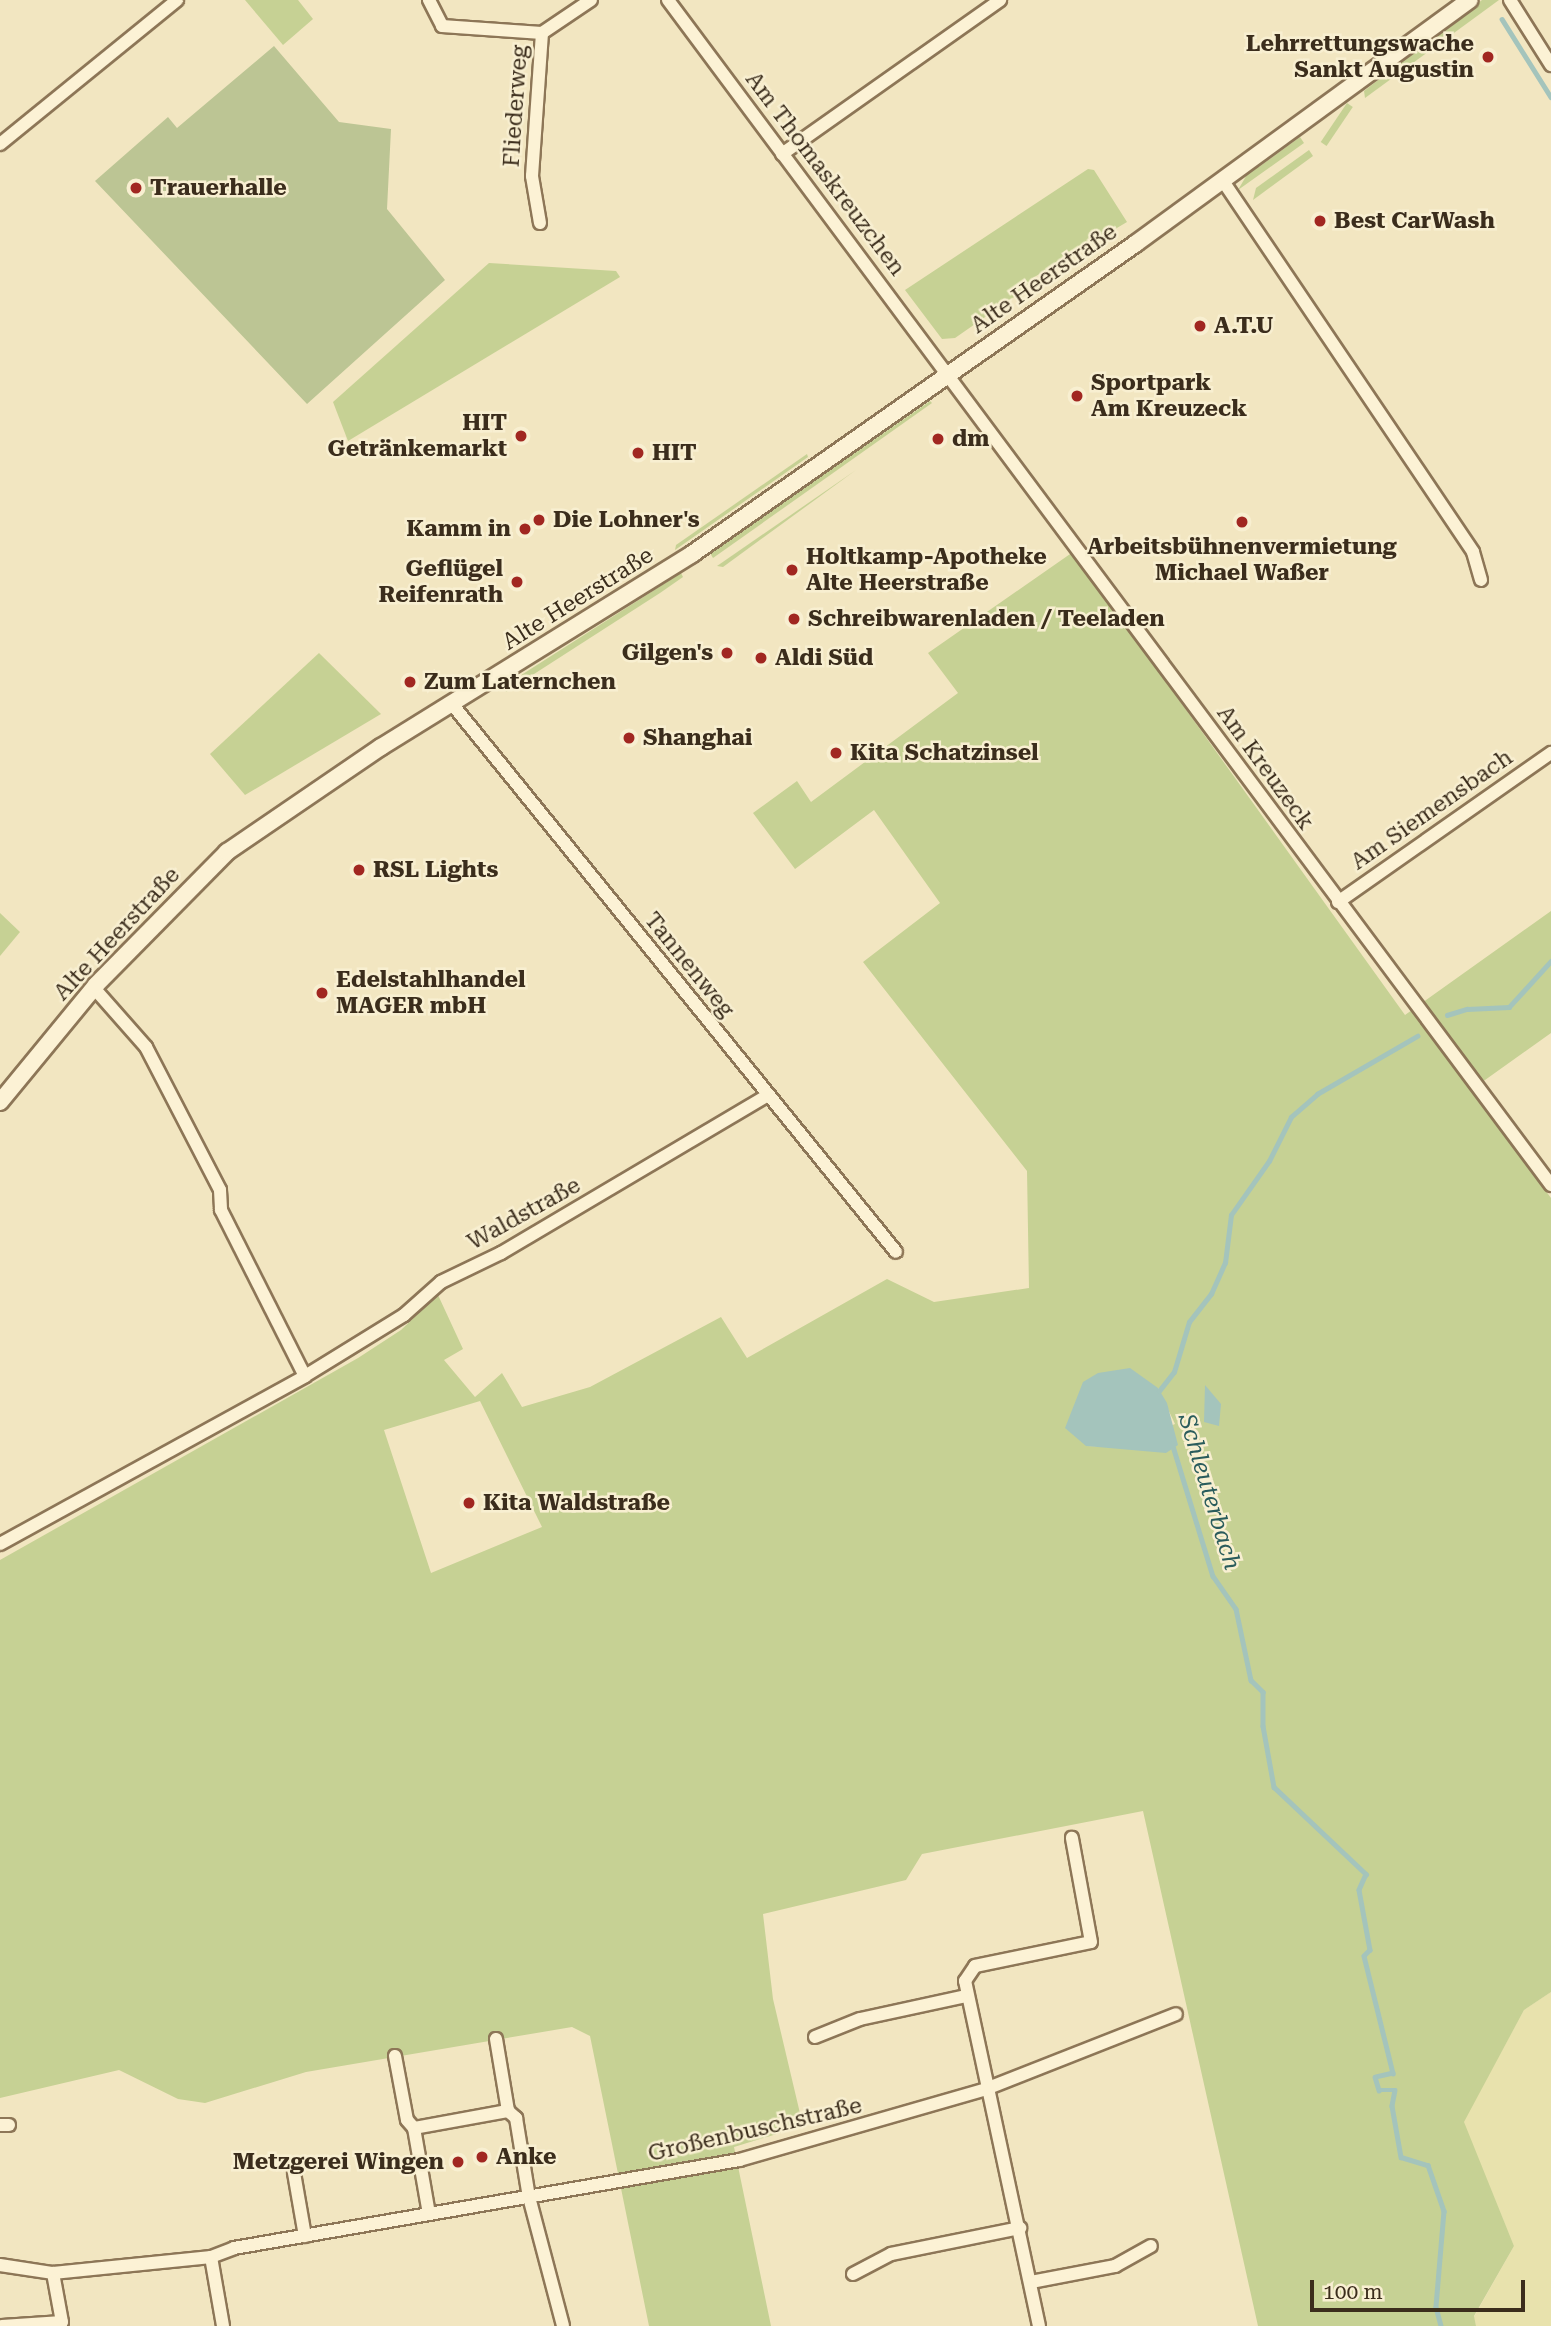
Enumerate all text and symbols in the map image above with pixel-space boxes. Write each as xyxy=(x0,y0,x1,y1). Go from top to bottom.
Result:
place label: Lehrrettungswache Sankt Augustin xyxy=(1246,30,1474,84)
street label: Fliederweg xyxy=(498,44,534,168)
marker: Lehrrettungswache Sankt Augustin xyxy=(1480,49,1496,65)
street label: Am Thomaskreuzchen xyxy=(739,67,911,281)
place label: Trauerhalle xyxy=(150,174,287,202)
marker: Trauerhalle xyxy=(128,180,144,196)
place label: Best CarWash xyxy=(1334,207,1495,235)
marker: Best CarWash xyxy=(1312,213,1328,229)
street label: Alte Heerstraße xyxy=(966,218,1122,340)
place label: A.T.U xyxy=(1214,312,1274,340)
marker: A.T.U xyxy=(1192,318,1208,334)
place label: Sportpark Am Kreuzeck xyxy=(1091,369,1247,423)
marker: Sportpark Am Kreuzeck xyxy=(1069,388,1085,404)
place label: HIT Getränkemarkt xyxy=(328,409,507,463)
place label: dm xyxy=(952,425,990,453)
marker: HIT Getränkemarkt xyxy=(513,428,529,444)
marker: dm xyxy=(930,431,946,447)
place label: HIT xyxy=(652,439,697,467)
marker: HIT xyxy=(630,445,646,461)
place label: Die Lohner's xyxy=(553,506,700,534)
marker: Die Lohner's xyxy=(531,512,547,528)
marker: Arbeitsbühnenvermietung Michael Waßer xyxy=(1234,514,1250,530)
place label: Kamm in xyxy=(406,515,511,543)
marker: Kamm in xyxy=(517,521,533,537)
place label: Arbeitsbühnenvermietung Michael Waßer xyxy=(1087,533,1397,587)
street label: Alte Heerstraße xyxy=(498,542,658,656)
place label: Holtkamp-Apotheke Alte Heerstraße xyxy=(806,543,1047,597)
place label: Geflügel Reifenrath xyxy=(379,555,503,609)
marker: Holtkamp-Apotheke Alte Heerstraße xyxy=(784,562,800,578)
marker: Geflügel Reifenrath xyxy=(509,574,525,590)
place label: Schreibwarenladen / Teeladen xyxy=(808,605,1165,633)
marker: Schreibwarenladen / Teeladen xyxy=(786,611,802,627)
place label: Gilgen's xyxy=(622,639,713,667)
place label: Aldi Süd xyxy=(775,644,873,672)
marker: Gilgen's xyxy=(719,645,735,661)
marker: Aldi Süd xyxy=(753,650,769,666)
place label: Zum Laternchen xyxy=(424,668,616,696)
marker: Zum Laternchen xyxy=(402,674,418,690)
street label: Am Kreuzeck xyxy=(1211,701,1319,835)
place label: Shanghai xyxy=(643,724,752,752)
marker: Shanghai xyxy=(621,730,637,746)
place label: Kita Schatzinsel xyxy=(850,739,1039,767)
street label: Am Siemensbach xyxy=(1346,744,1518,876)
marker: Kita Schatzinsel xyxy=(828,745,844,761)
place label: RSL Lights xyxy=(373,856,498,884)
street label: Alte Heerstraße xyxy=(48,862,186,1006)
marker: RSL Lights xyxy=(351,862,367,878)
street label: Tannenweg xyxy=(638,907,740,1023)
place label: Edelstahlhandel MAGER mbH xyxy=(336,966,526,1020)
marker: Edelstahlhandel MAGER mbH xyxy=(314,985,330,1001)
street label: Waldstraße xyxy=(463,1172,585,1256)
water label: Schleuterbach xyxy=(1172,1410,1246,1574)
place label: Kita Waldstraße xyxy=(483,1489,670,1517)
marker: Kita Waldstraße xyxy=(461,1495,477,1511)
street label: Großenbuschstraße xyxy=(645,2092,865,2168)
place label: Anke xyxy=(496,2143,556,2171)
place label: Metzgerei Wingen xyxy=(233,2148,444,2176)
marker: Anke xyxy=(474,2149,490,2165)
marker: Metzgerei Wingen xyxy=(450,2154,466,2170)
scale bar xyxy=(1313,2266,1528,2310)
text: 100 m xyxy=(1323,2280,1383,2304)

